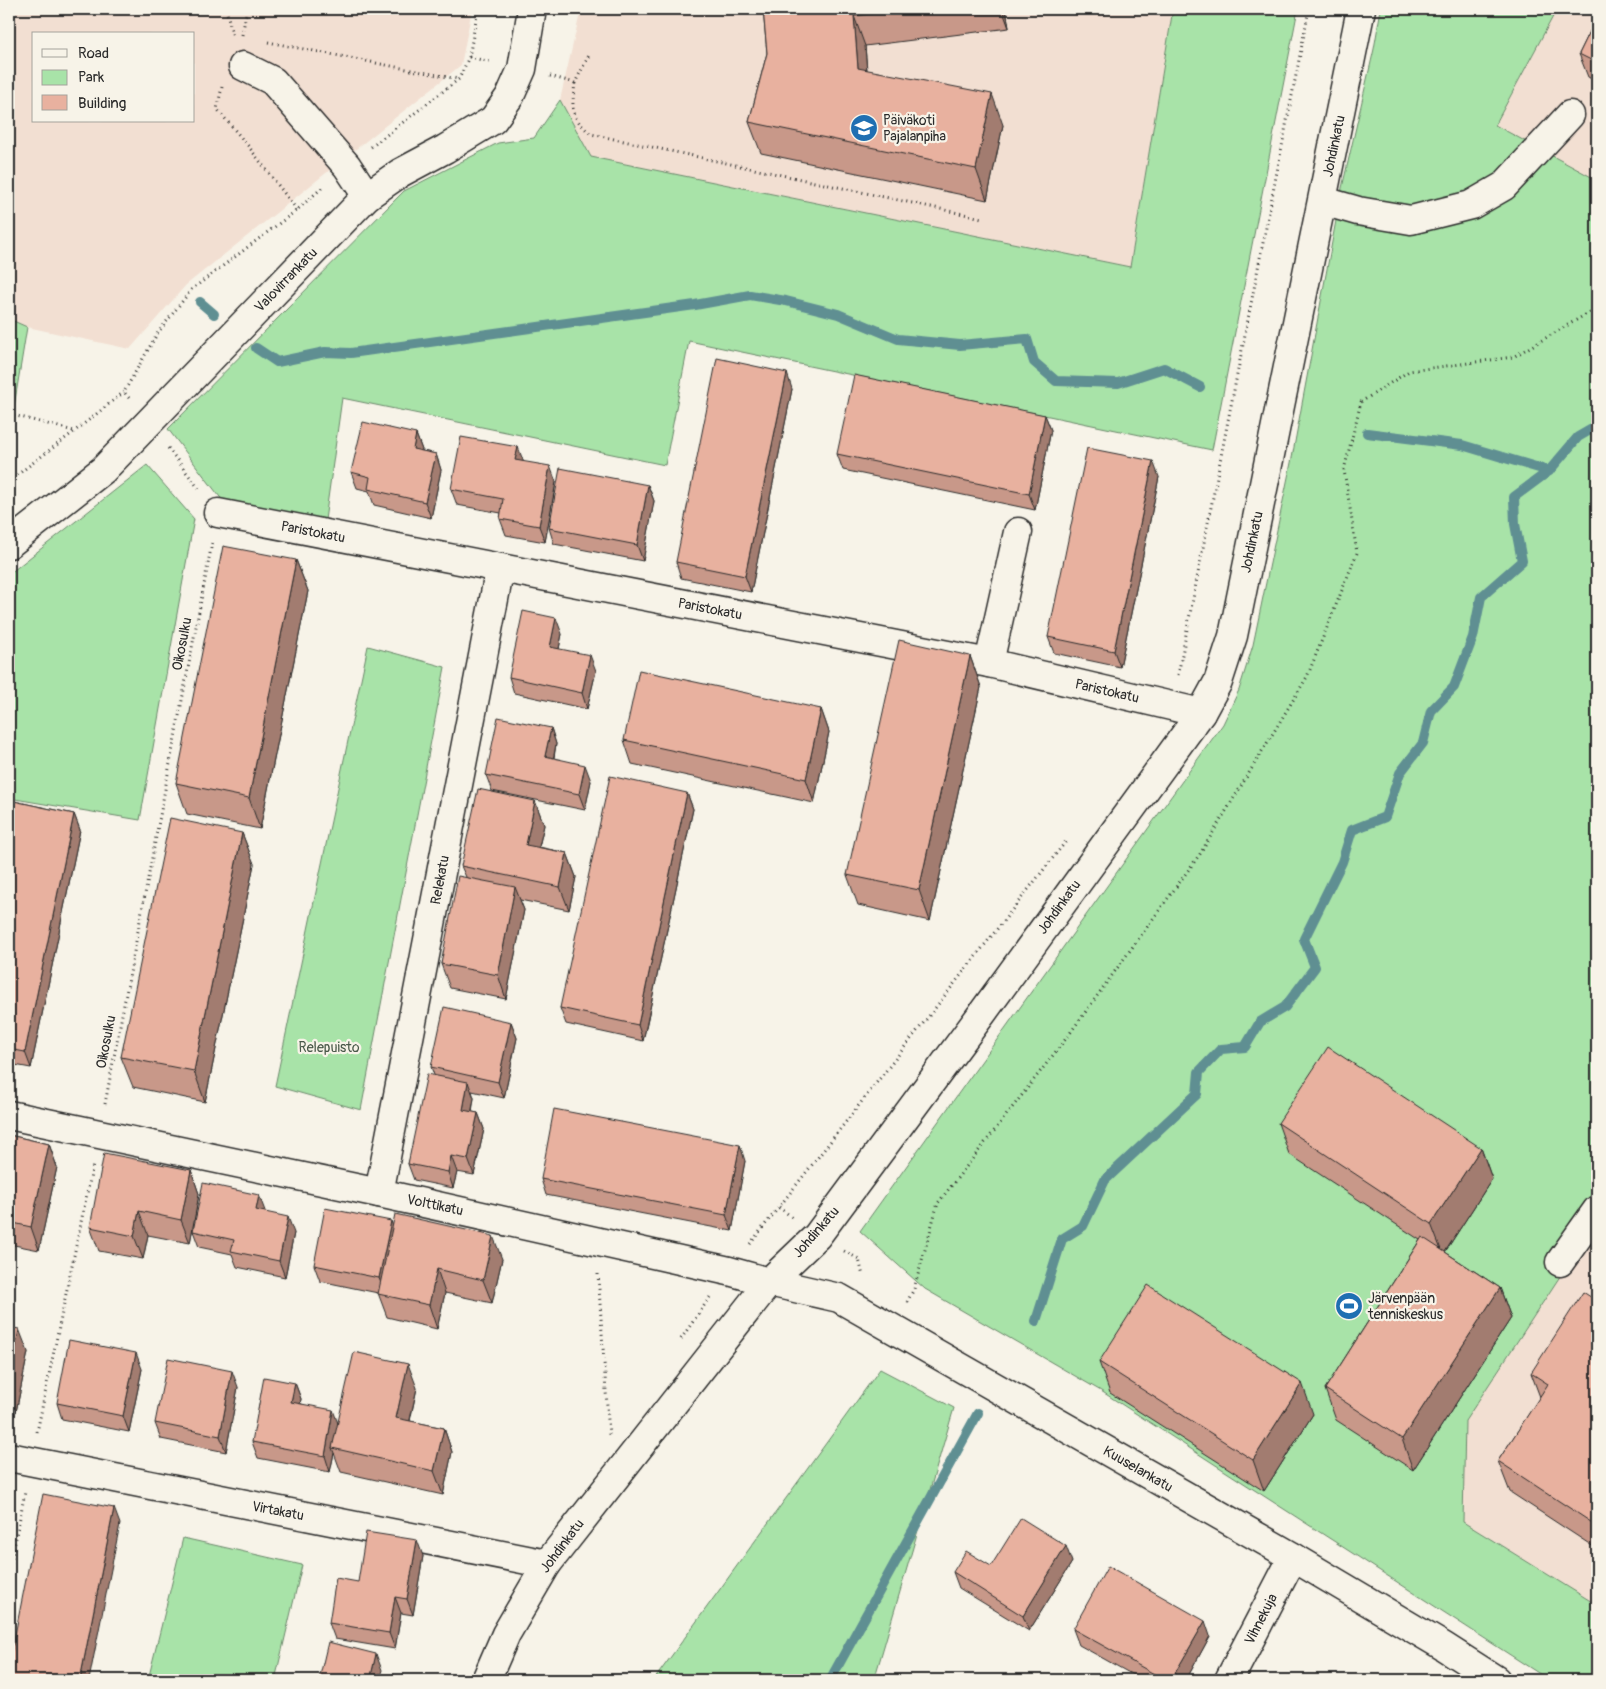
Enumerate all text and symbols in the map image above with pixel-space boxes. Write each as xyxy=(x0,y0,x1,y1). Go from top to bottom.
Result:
legend xyxy=(32,32,195,122)
text: Road xyxy=(78,44,109,63)
text: Park xyxy=(78,68,105,87)
text: Building xyxy=(78,94,126,113)
place label: Päiväkoti Pajalanpiha xyxy=(883,112,946,145)
school or university icon: Päiväkoti Pajalanpiha xyxy=(849,113,879,143)
street label: Johdinkatu xyxy=(1319,114,1349,178)
street label: Valovirrankatu xyxy=(251,244,321,316)
street label: Johdinkatu xyxy=(1237,510,1267,574)
street label: Paristokatu xyxy=(279,517,347,547)
street label: Paristokatu xyxy=(676,594,744,624)
street label: Oikosulku xyxy=(169,616,195,672)
street label: Paristokatu xyxy=(1073,675,1141,707)
street label: Relekatu xyxy=(427,854,453,906)
street label: Johdinkatu xyxy=(1034,877,1084,937)
street label: Oikosulku xyxy=(93,1014,119,1070)
park label: Relepuisto xyxy=(299,1039,360,1056)
street label: Volttikatu xyxy=(405,1191,465,1219)
street label: Johdinkatu xyxy=(789,1203,843,1261)
place label: Järvenpään tenniskeskus xyxy=(1367,1290,1444,1323)
sports icon: Järvenpään tenniskeskus xyxy=(1334,1291,1364,1321)
street label: Kuuselankatu xyxy=(1100,1442,1176,1496)
street label: Virtakatu xyxy=(251,1498,305,1524)
street label: Johdinkatu xyxy=(536,1516,588,1576)
street label: Vihnekuja xyxy=(1241,1591,1281,1647)

